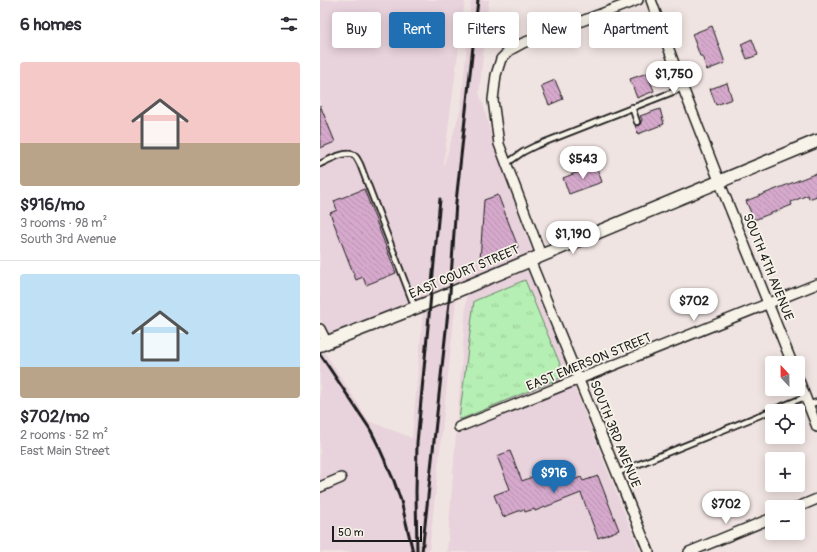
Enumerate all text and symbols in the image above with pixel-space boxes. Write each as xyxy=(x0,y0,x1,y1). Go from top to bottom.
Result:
chip: Buy xyxy=(332,12,381,48)
chip: Rent xyxy=(389,12,445,48)
chip: Filters xyxy=(453,12,519,48)
chip: New xyxy=(527,12,581,48)
chip: Apartment xyxy=(589,12,682,48)
icon: filters xyxy=(278,13,300,35)
text: 6 homes xyxy=(20,14,81,35)
pin: $1,750 xyxy=(641,61,707,95)
text: $1,750 xyxy=(655,66,693,82)
icon: home xyxy=(124,88,196,160)
pin: $543 xyxy=(559,146,607,180)
text: $543 xyxy=(569,151,597,167)
text: $916/mo xyxy=(20,194,85,215)
street label: SOUTH 4TH AVENUE xyxy=(739,211,797,323)
text: 3 rooms · 98 m² xyxy=(20,215,107,231)
pin: $1,190 xyxy=(540,221,606,255)
text: $1,190 xyxy=(555,226,591,242)
text: South 3rd Avenue xyxy=(20,231,116,247)
street label: EAST COURT STREET xyxy=(407,242,521,302)
pin: $702 xyxy=(670,288,718,322)
text: $702 xyxy=(679,293,709,309)
icon: home xyxy=(124,300,196,372)
street label: EAST EMERSON STREET xyxy=(524,330,654,394)
north arrow xyxy=(765,356,805,396)
map controls xyxy=(765,356,805,540)
street label: SOUTH 3RD AVENUE xyxy=(586,378,644,490)
button: locate xyxy=(765,404,805,444)
text: $702/mo xyxy=(20,406,90,427)
text: 2 rooms · 52 m² xyxy=(20,427,108,443)
text: East Main Street xyxy=(20,443,110,459)
button: + xyxy=(765,452,805,492)
pin: $916 xyxy=(530,460,578,494)
text: $916 xyxy=(541,465,567,481)
pin: $702 xyxy=(702,491,750,525)
text: $702 xyxy=(711,496,741,512)
button: − xyxy=(765,500,805,540)
scale bar xyxy=(332,524,422,543)
text: 50 m xyxy=(338,526,364,539)

